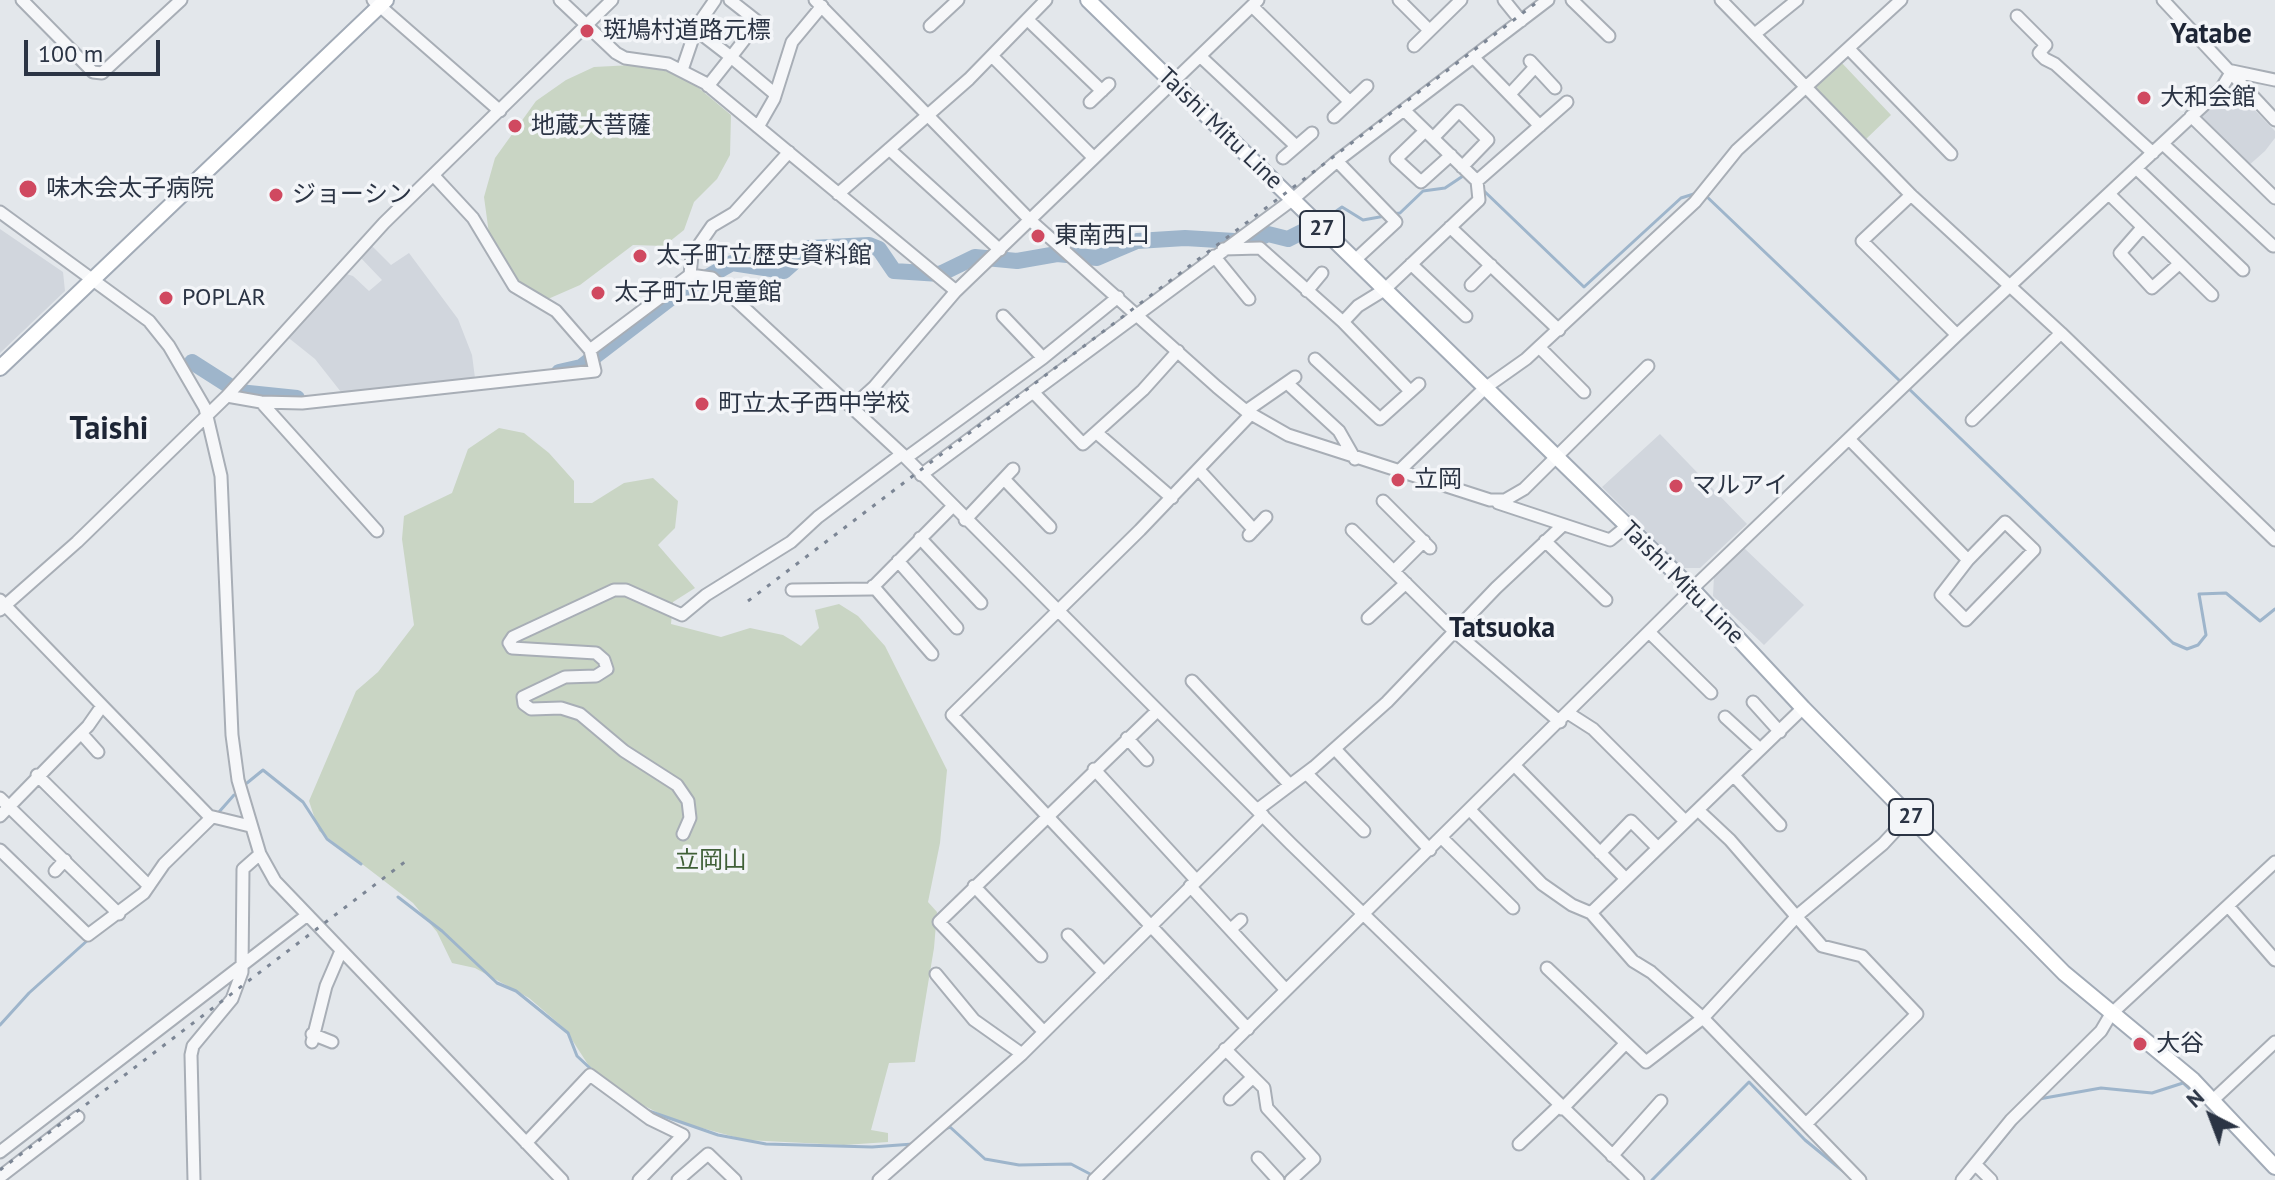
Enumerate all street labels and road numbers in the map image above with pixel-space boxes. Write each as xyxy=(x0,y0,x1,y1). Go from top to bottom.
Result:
street label: Taishi Mitu Line xyxy=(1152,62,1288,196)
road number: 27 xyxy=(1300,211,1344,247)
street label: Taishi Mitu Line xyxy=(1614,515,1750,651)
road number: 27 xyxy=(1889,799,1933,835)

